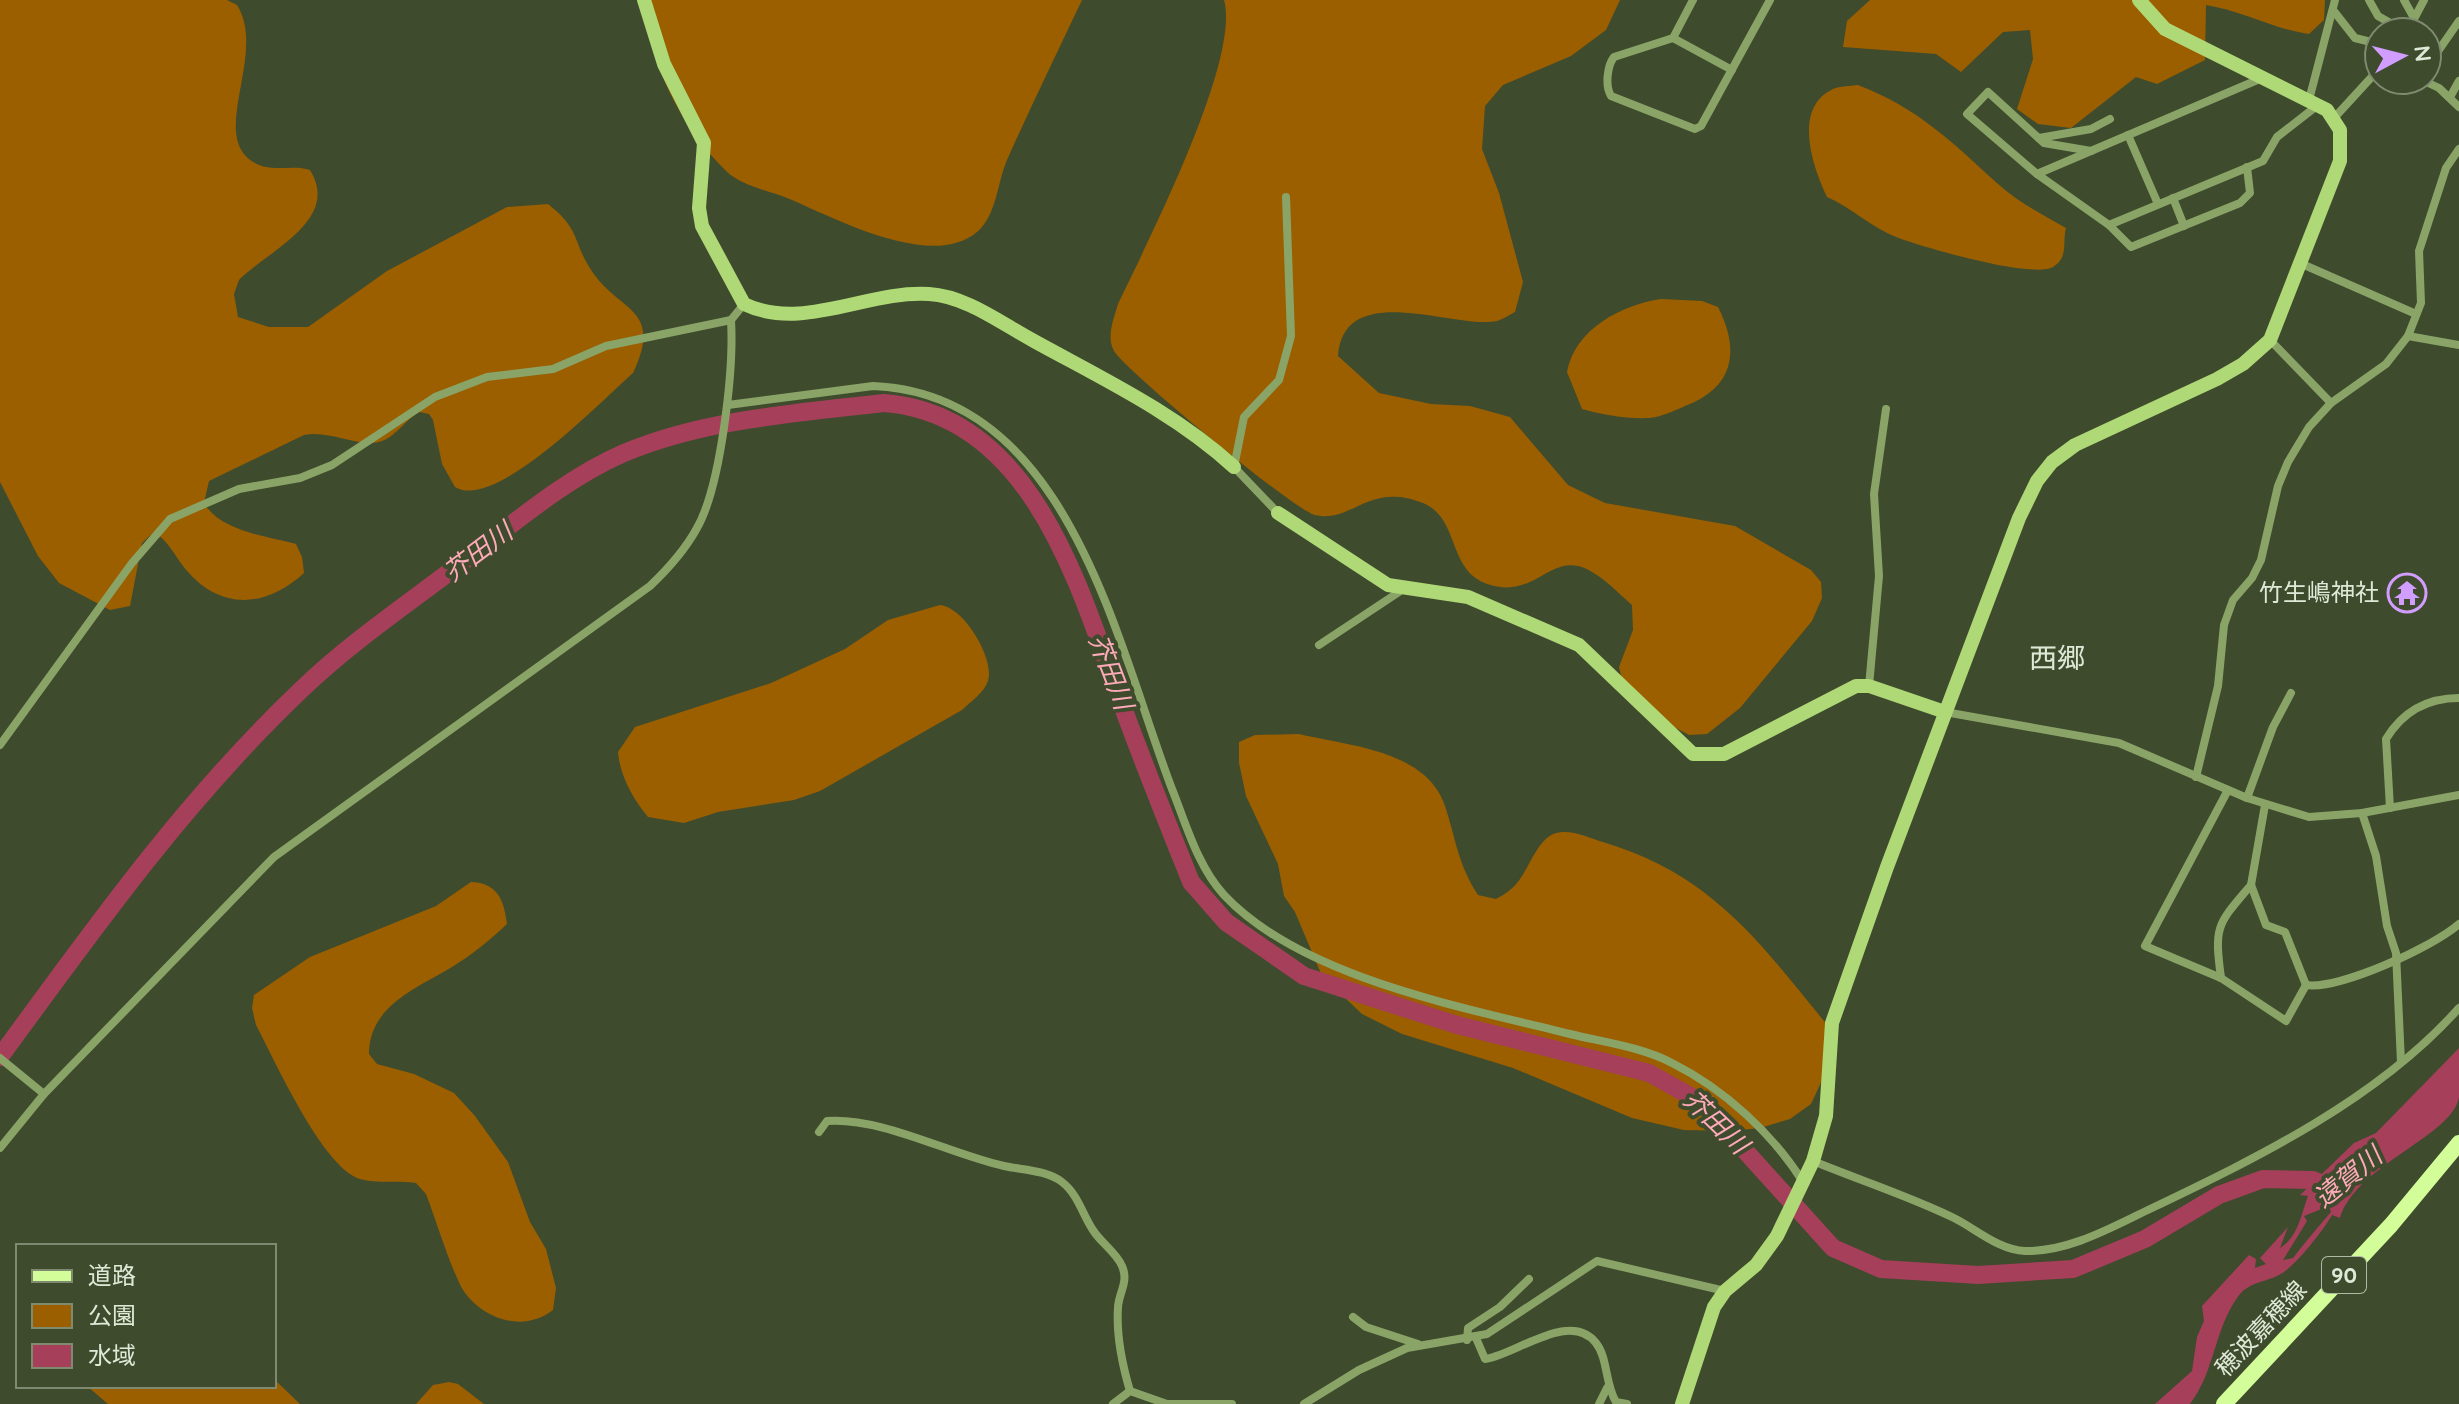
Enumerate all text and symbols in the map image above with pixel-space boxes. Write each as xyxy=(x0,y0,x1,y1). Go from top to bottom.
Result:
north arrow xyxy=(2363,16,2443,96)
text: N xyxy=(2408,44,2438,63)
water label: 芥田川 xyxy=(437,513,521,588)
temple icon: 竹生嶋神社 xyxy=(2386,572,2428,614)
place label: 竹生嶋神社 xyxy=(2259,577,2379,607)
water label: 芥田川 xyxy=(1082,629,1142,717)
district label: 西郷 xyxy=(2029,640,2085,675)
water label: 芥田川 xyxy=(1677,1083,1758,1163)
water label: 遠賀川 xyxy=(2307,1137,2391,1214)
legend xyxy=(16,1244,276,1388)
road number: 90 xyxy=(2322,1257,2366,1293)
text: 道路 xyxy=(88,1260,136,1290)
street label: 穂波嘉穂線 xyxy=(2208,1274,2312,1382)
text: 公園 xyxy=(88,1300,136,1330)
text: 水域 xyxy=(88,1340,136,1370)

